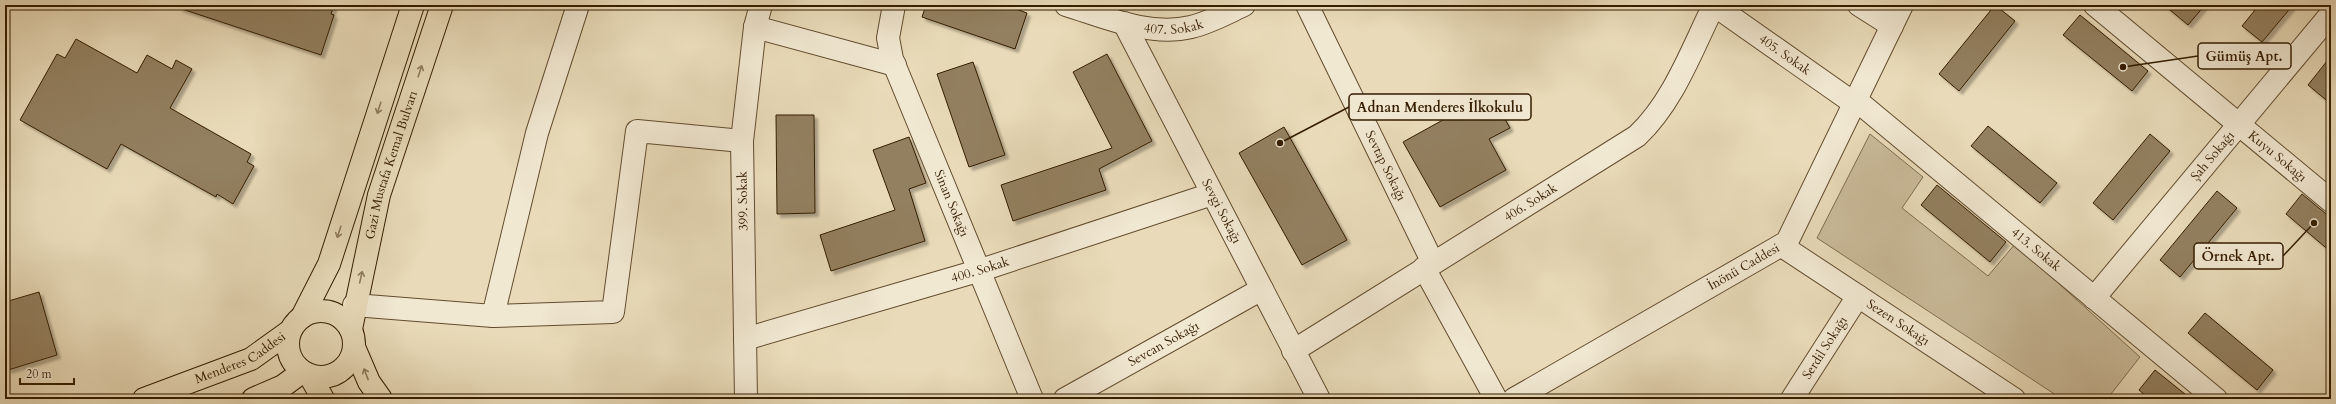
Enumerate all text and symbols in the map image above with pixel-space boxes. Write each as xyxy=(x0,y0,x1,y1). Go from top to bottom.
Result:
street label: 407. Sokak xyxy=(1142,15,1206,39)
street label: 405. Sokak xyxy=(1755,30,1815,79)
callout: Gümüş Apt. xyxy=(2198,43,2291,69)
text: Gümüş Apt. xyxy=(2205,47,2283,66)
one-way arrow xyxy=(417,65,424,78)
street label: Gazi Mustafa Kemal Bulvarı xyxy=(361,88,422,241)
callout: Adnan Menderes İlkokulu xyxy=(1349,94,1531,120)
text: Adnan Menderes İlkokulu xyxy=(1357,97,1523,117)
one-way arrow xyxy=(375,102,382,115)
street label: Şah Sokağı xyxy=(2186,127,2239,185)
street label: Kuyu Sokağı xyxy=(2244,127,2311,186)
street label: Sevtap Sokağı xyxy=(1361,128,1411,204)
street label: Sinan Sokağı xyxy=(930,167,973,240)
street label: 399. Sokak xyxy=(733,171,753,231)
street label: Sevgi Sokağı xyxy=(1197,176,1246,247)
street label: 406. Sokak xyxy=(1500,179,1561,226)
street label: 413. Sokak xyxy=(2007,223,2065,276)
one-way arrow xyxy=(335,226,342,239)
street label: İnönü Caddesi xyxy=(1704,239,1783,295)
callout: Örnek Apt. xyxy=(2194,243,2283,269)
text: Örnek Apt. xyxy=(2201,246,2275,266)
street label: 400. Sokak xyxy=(949,252,1011,287)
one-way arrow xyxy=(357,271,365,284)
street label: Sezen Sokağı xyxy=(1863,295,1933,350)
street label: Serdil Sokağı xyxy=(1798,312,1852,383)
street label: Sevcan Sokağı xyxy=(1125,317,1203,371)
street label: Menderes Caddesi xyxy=(192,328,290,388)
scale bar xyxy=(20,360,74,386)
text: 20 m xyxy=(26,366,53,382)
one-way arrow xyxy=(361,369,369,381)

